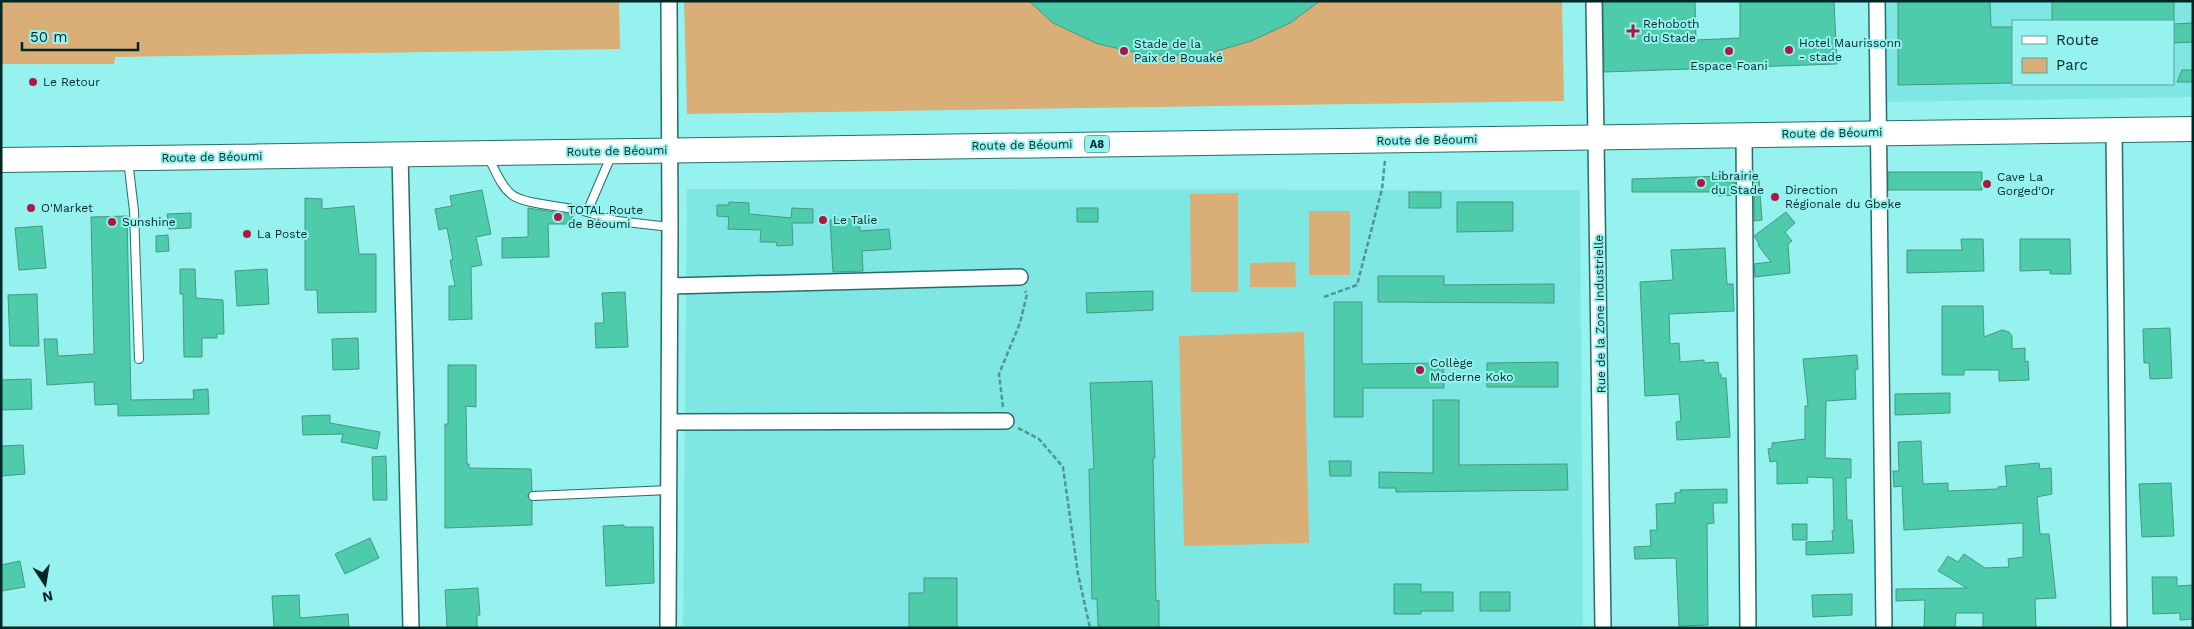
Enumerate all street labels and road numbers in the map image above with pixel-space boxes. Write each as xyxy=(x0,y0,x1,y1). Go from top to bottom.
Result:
street label: Route de Béoumi xyxy=(1781,125,1883,141)
street label: Route de Béoumi xyxy=(1376,132,1478,148)
road number: A8 xyxy=(1084,136,1110,152)
street label: Route de Béoumi xyxy=(971,137,1073,153)
street label: Route de Béoumi xyxy=(566,143,668,159)
street label: Route de Béoumi xyxy=(161,149,263,165)
street label: Rue de la Zone Industrielle xyxy=(1592,235,1608,393)

